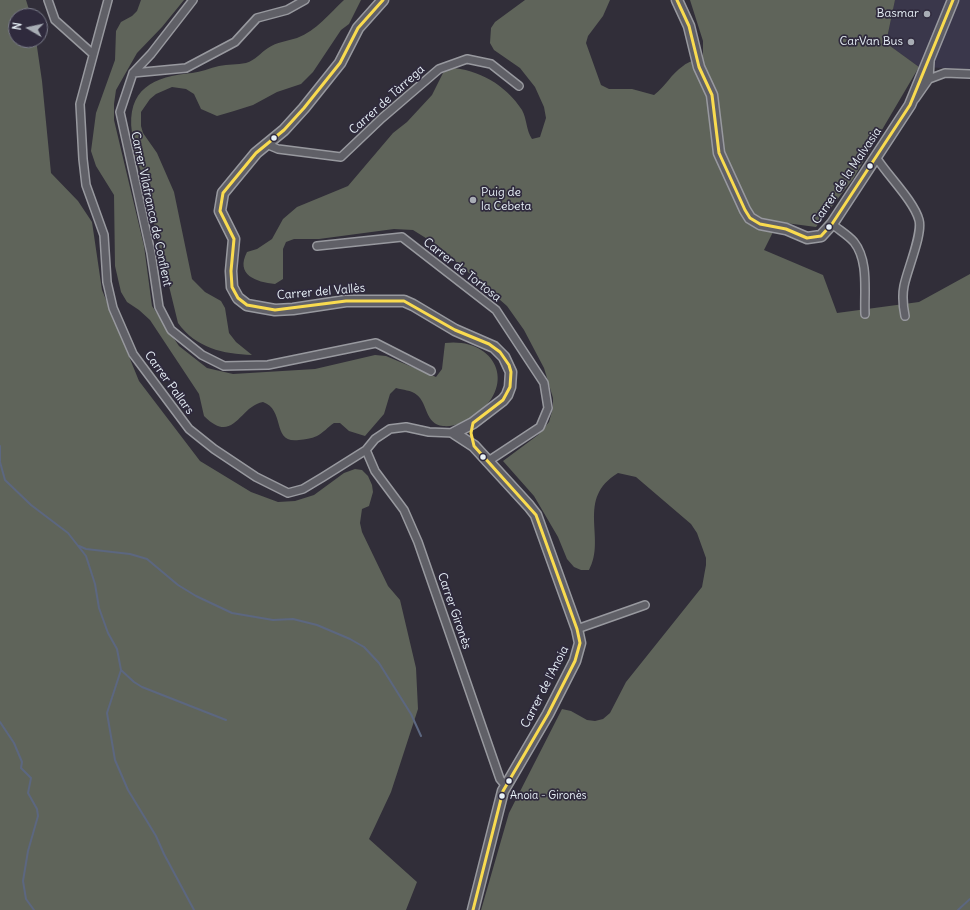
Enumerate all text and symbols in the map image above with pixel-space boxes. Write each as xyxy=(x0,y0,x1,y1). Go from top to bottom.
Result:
place label: Basmar xyxy=(877,7,919,21)
north arrow xyxy=(8,8,48,48)
marker: Basmar xyxy=(922,9,932,19)
text: N xyxy=(10,21,25,31)
place label: CarVan Bus xyxy=(840,35,903,49)
marker: CarVan Bus xyxy=(906,37,916,47)
street label: Carrer de Tàrrega xyxy=(346,62,428,138)
street label: Carrer de la Malvasia xyxy=(809,125,885,227)
street label: Carrer Vilafranca de Conflent xyxy=(128,130,174,288)
unlabelled marker xyxy=(269,133,279,143)
unlabelled marker xyxy=(865,161,875,171)
place label: Puig de la Cebeta xyxy=(481,186,531,214)
marker: Puig de la Cebeta xyxy=(468,195,478,205)
unlabelled marker xyxy=(824,222,834,232)
street label: Carrer de Tortosa xyxy=(420,235,504,305)
street label: Carrer del Vallès xyxy=(276,281,366,303)
street label: Carrer Pallars xyxy=(141,349,197,417)
unlabelled marker xyxy=(478,452,488,462)
street label: Carrer Gironès xyxy=(434,571,474,651)
street label: Carrer de l'Anoia xyxy=(518,644,572,730)
unlabelled marker xyxy=(504,776,514,786)
place label: Anoia - Gironès xyxy=(510,789,587,803)
marker: Anoia - Gironès xyxy=(497,791,507,801)

